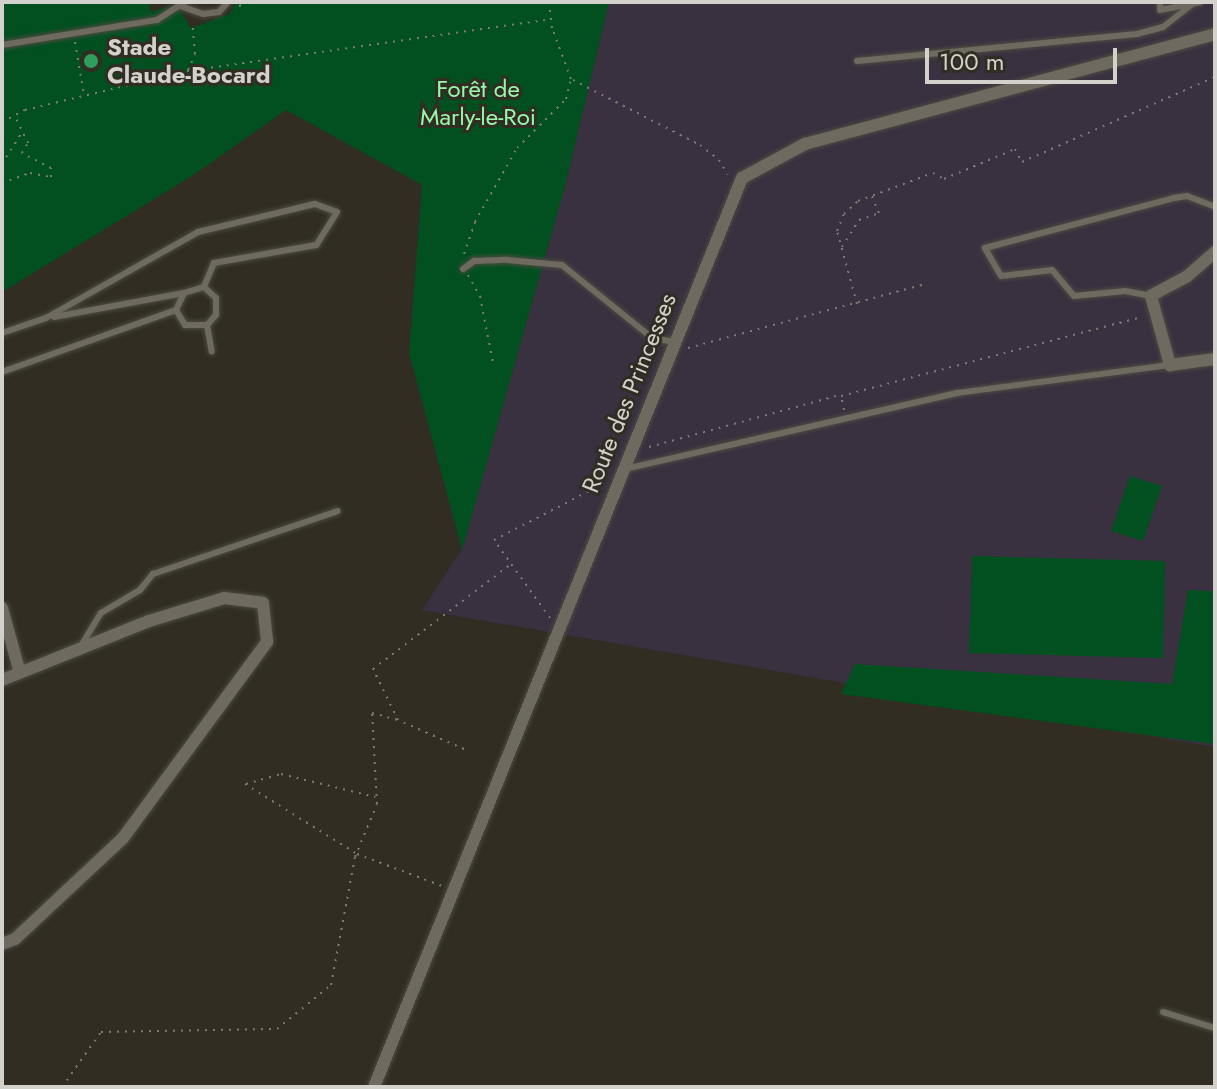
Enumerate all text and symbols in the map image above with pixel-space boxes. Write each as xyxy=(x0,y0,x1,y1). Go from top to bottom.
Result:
scale bar xyxy=(929,32,1121,82)
place label: Stade Claude-Bocard xyxy=(107,33,270,89)
text: 100 m xyxy=(939,44,1005,79)
marker: Stade Claude-Bocard xyxy=(82,52,100,70)
park label: Forêt de Marly-le-Roi xyxy=(420,75,536,131)
street label: Route des Princesses xyxy=(576,289,682,497)

